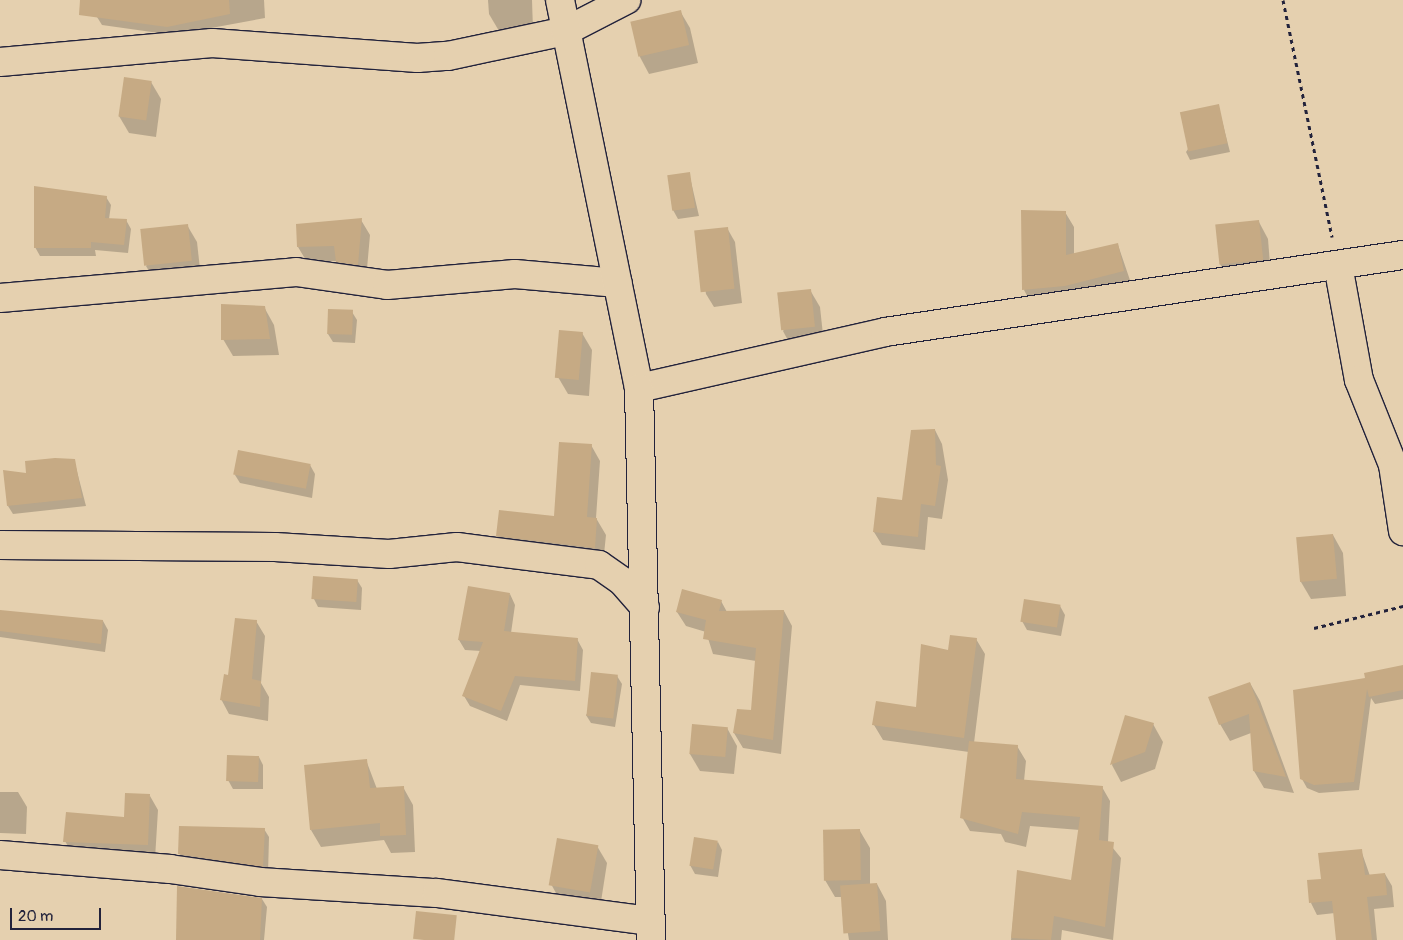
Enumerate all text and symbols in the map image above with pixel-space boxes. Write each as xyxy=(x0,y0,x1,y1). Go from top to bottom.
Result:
scale bar xyxy=(12,898,104,930)
text: 20 m xyxy=(18,907,53,926)

